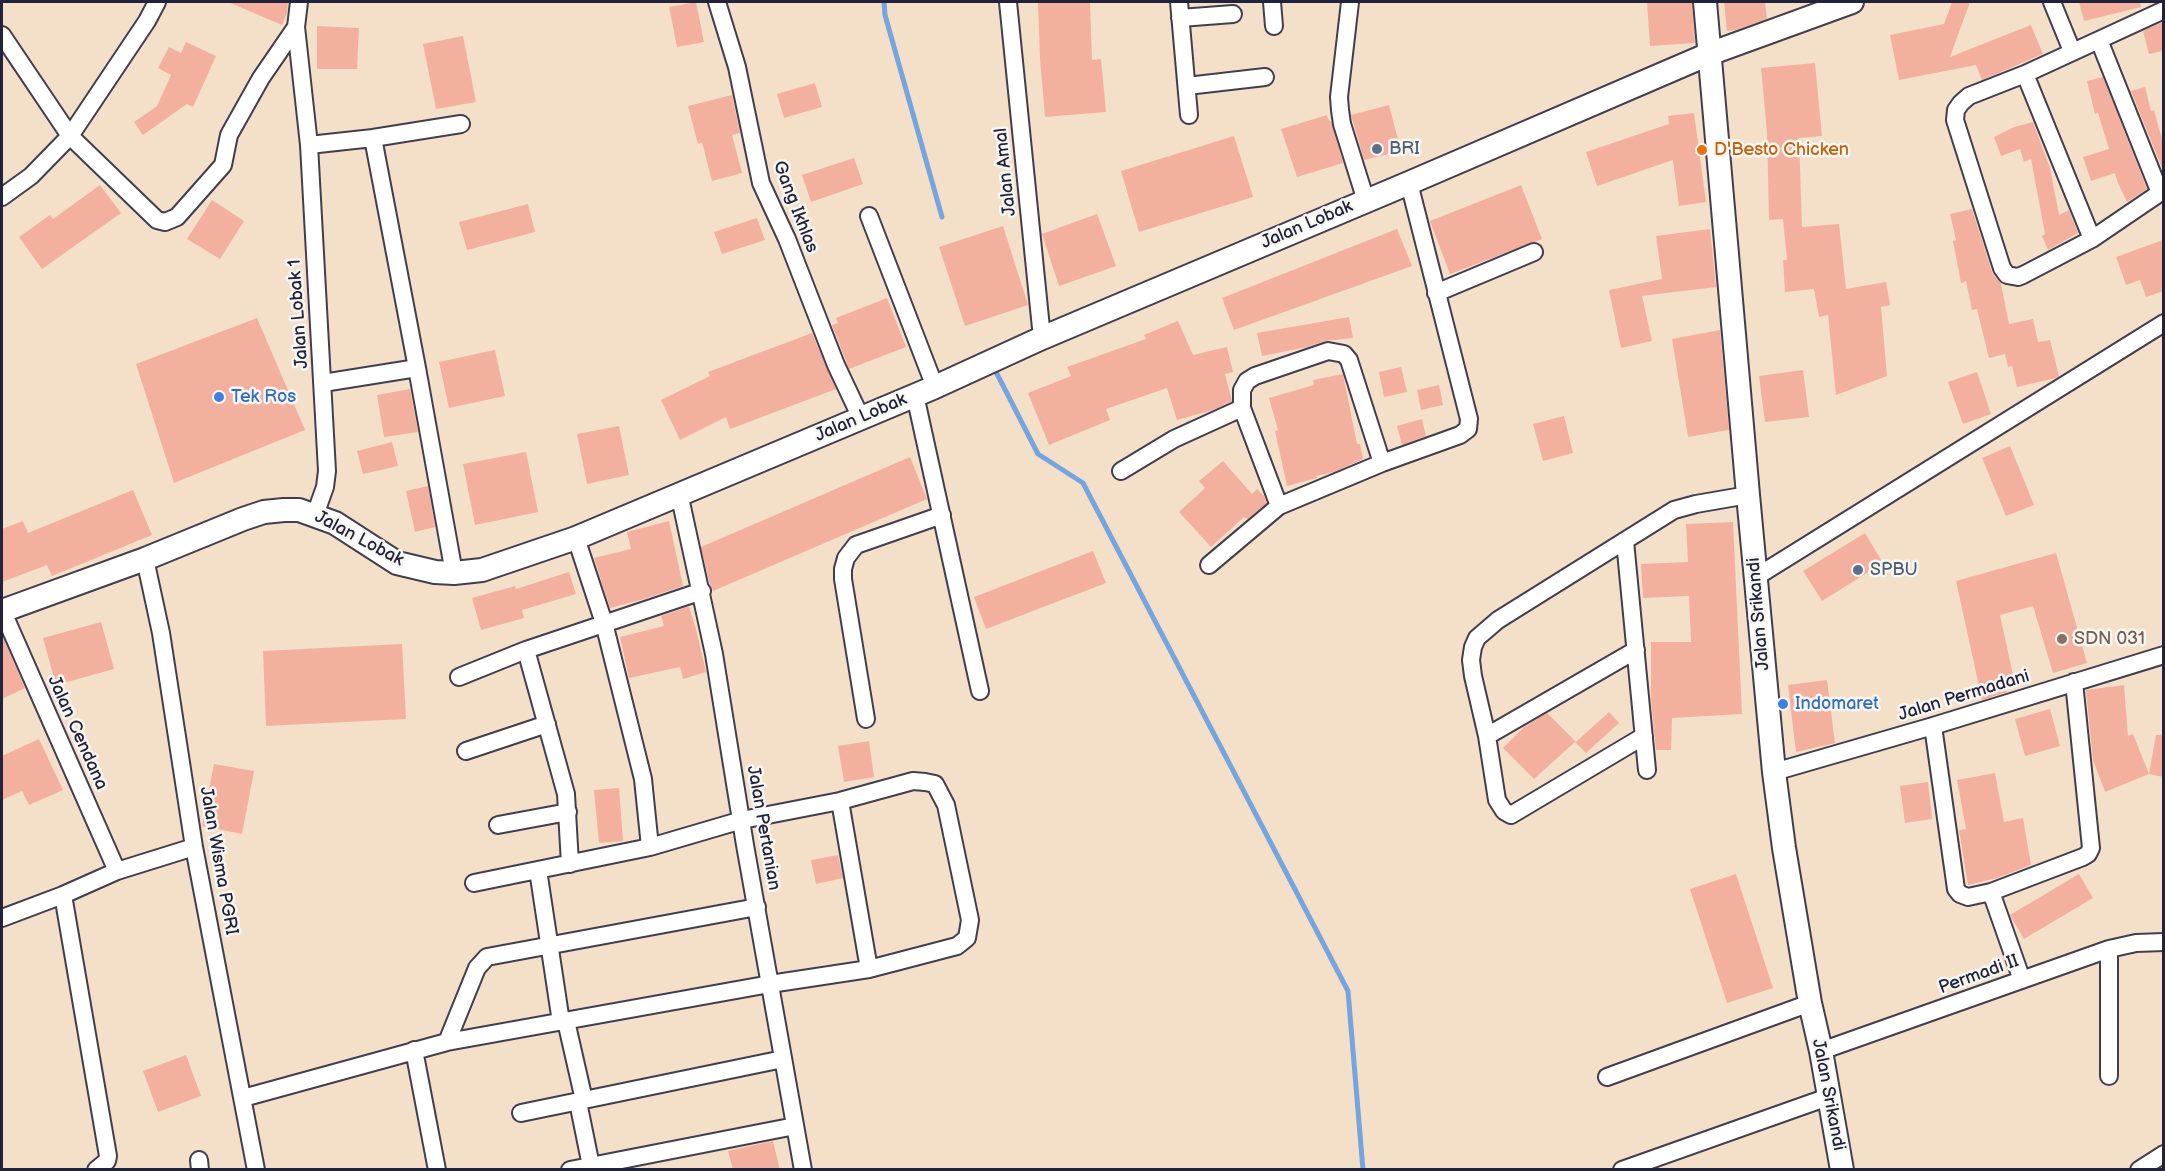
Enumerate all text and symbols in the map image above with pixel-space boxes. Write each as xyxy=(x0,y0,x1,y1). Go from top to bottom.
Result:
street label: Jalan Amal xyxy=(991,127,1021,217)
place label: BRI xyxy=(1389,138,1420,160)
place label: D'Besto Chicken xyxy=(1714,139,1849,161)
marker: BRI xyxy=(1370,142,1384,156)
marker: D'Besto Chicken xyxy=(1695,143,1709,157)
street label: Gang Ikhlas xyxy=(768,158,822,256)
street label: Jalan Lobak xyxy=(1258,196,1356,254)
street label: Jalan Lobak 1 xyxy=(284,259,314,369)
place label: Tek Ros xyxy=(231,386,296,408)
street label: Jalan Lobak xyxy=(812,389,910,447)
marker: Tek Ros xyxy=(212,390,226,404)
street label: Jalan Lobak xyxy=(311,507,407,571)
street label: Jalan Srikandi xyxy=(1743,557,1775,671)
place label: SPBU xyxy=(1870,559,1918,581)
marker: SPBU xyxy=(1851,563,1865,577)
place label: SDN 031 xyxy=(2074,628,2145,650)
marker: SDN 031 xyxy=(2055,632,2069,646)
street label: Jalan Permadani xyxy=(1896,666,2032,726)
street label: Jalan Cendana xyxy=(42,673,112,793)
place label: Indomaret xyxy=(1795,693,1879,715)
marker: Indomaret xyxy=(1776,697,1790,711)
street label: Jalan Pertanian xyxy=(741,764,785,892)
street label: Jalan Wisma PGRI xyxy=(194,785,242,937)
street label: Permadi II xyxy=(1936,951,2022,999)
street label: Jalan Srikandi xyxy=(1807,1037,1849,1153)

